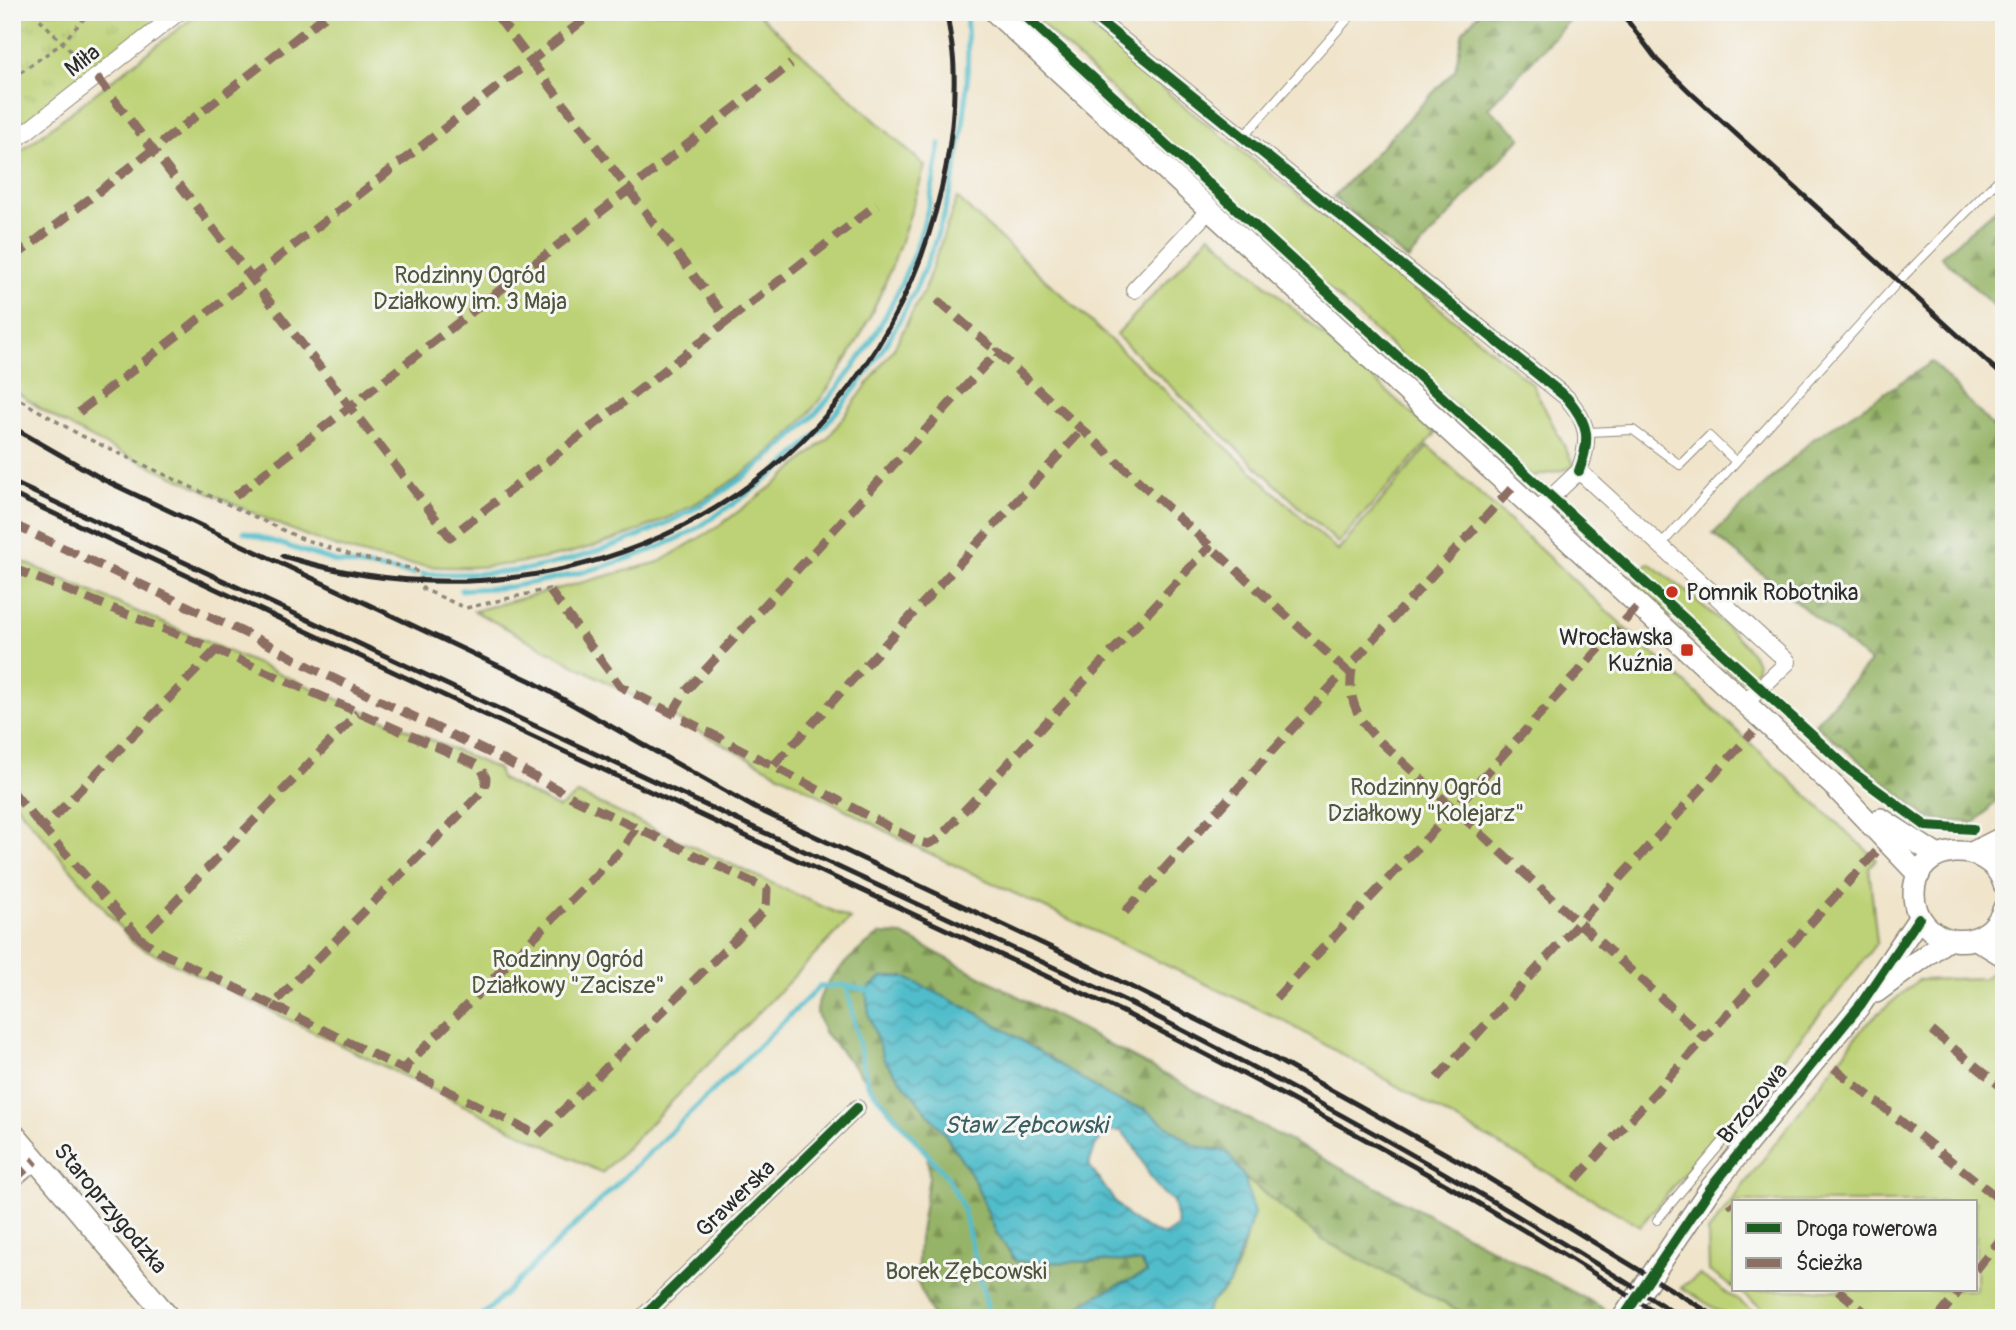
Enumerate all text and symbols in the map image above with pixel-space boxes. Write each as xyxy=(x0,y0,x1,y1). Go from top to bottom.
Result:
street label: Miła xyxy=(59,38,106,83)
park label: Rodzinny Ogród Działkowy im. 3 Maja xyxy=(373,261,567,316)
place label: Pomnik Robotnika xyxy=(1686,578,1858,607)
marker: Pomnik Robotnika xyxy=(1664,584,1680,600)
place label: Wrocławska Kuźnia xyxy=(1559,623,1673,678)
marker: Wrocławska Kuźnia xyxy=(1679,642,1695,658)
park label: Rodzinny Ogród Działkowy "Kolejarz" xyxy=(1328,773,1524,828)
park label: Rodzinny Ogród Działkowy "Zacisze" xyxy=(471,945,665,1000)
street label: Brzozowa xyxy=(1711,1057,1794,1150)
water label: Staw Zębcowski xyxy=(944,1111,1111,1140)
street label: Staroprzygodzka xyxy=(47,1137,174,1280)
street label: Grawerska xyxy=(689,1153,781,1243)
legend xyxy=(1732,1200,1978,1292)
text: Droga rowerowa xyxy=(1796,1216,1937,1243)
text: Ścieżka xyxy=(1796,1250,1863,1277)
park label: Borek Zębcowski xyxy=(885,1257,1047,1286)

